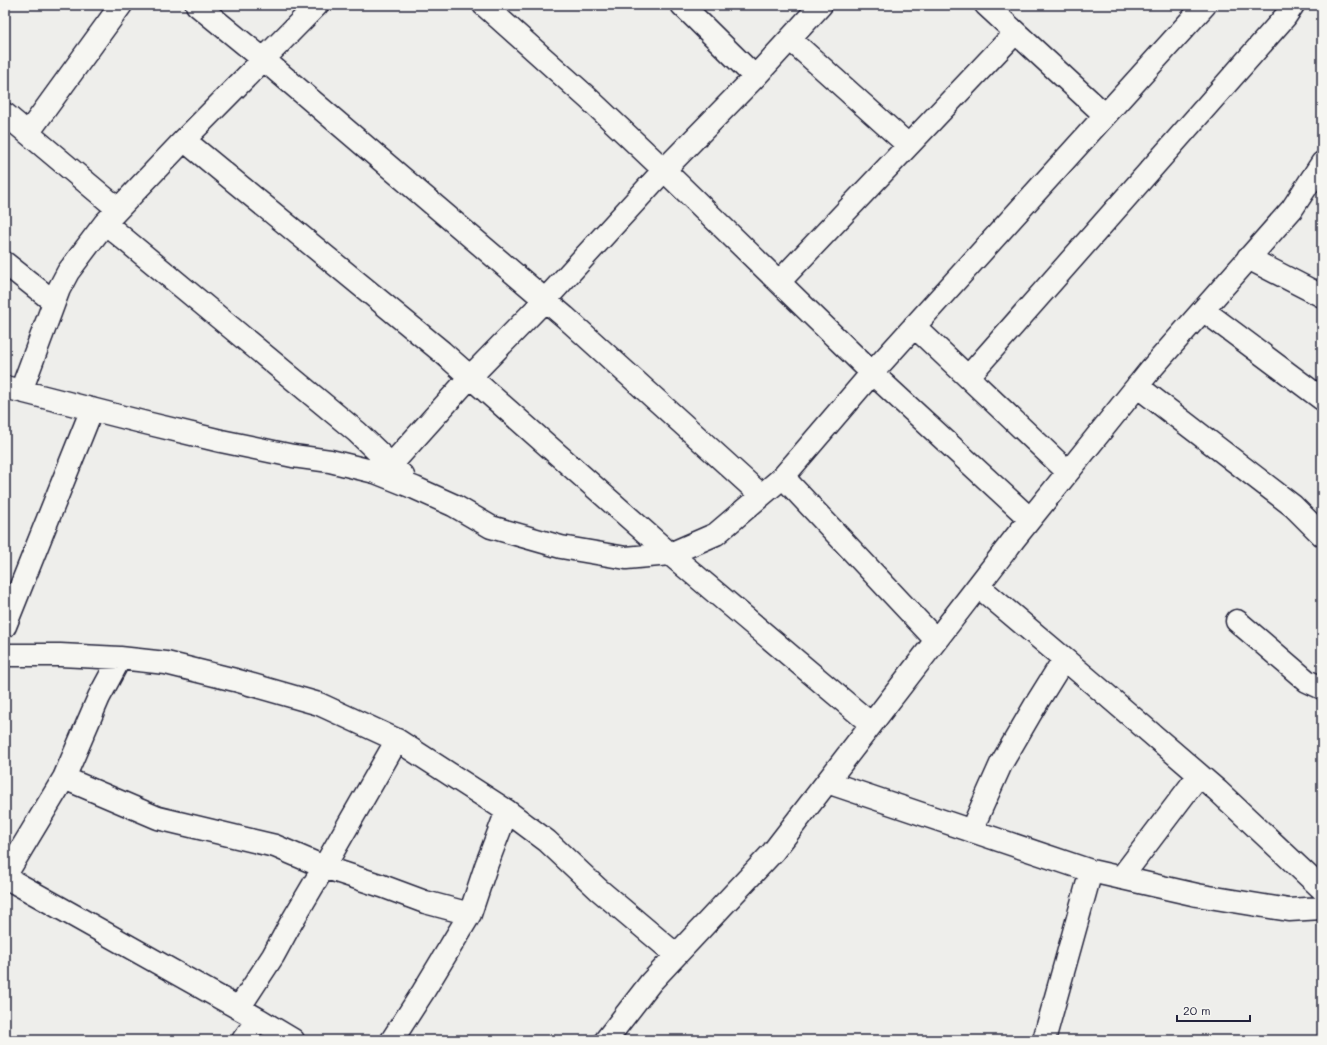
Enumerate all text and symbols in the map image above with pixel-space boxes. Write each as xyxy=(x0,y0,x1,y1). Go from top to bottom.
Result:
scale bar xyxy=(1177,997,1250,1023)
text: 20 m xyxy=(1183,1002,1211,1018)

